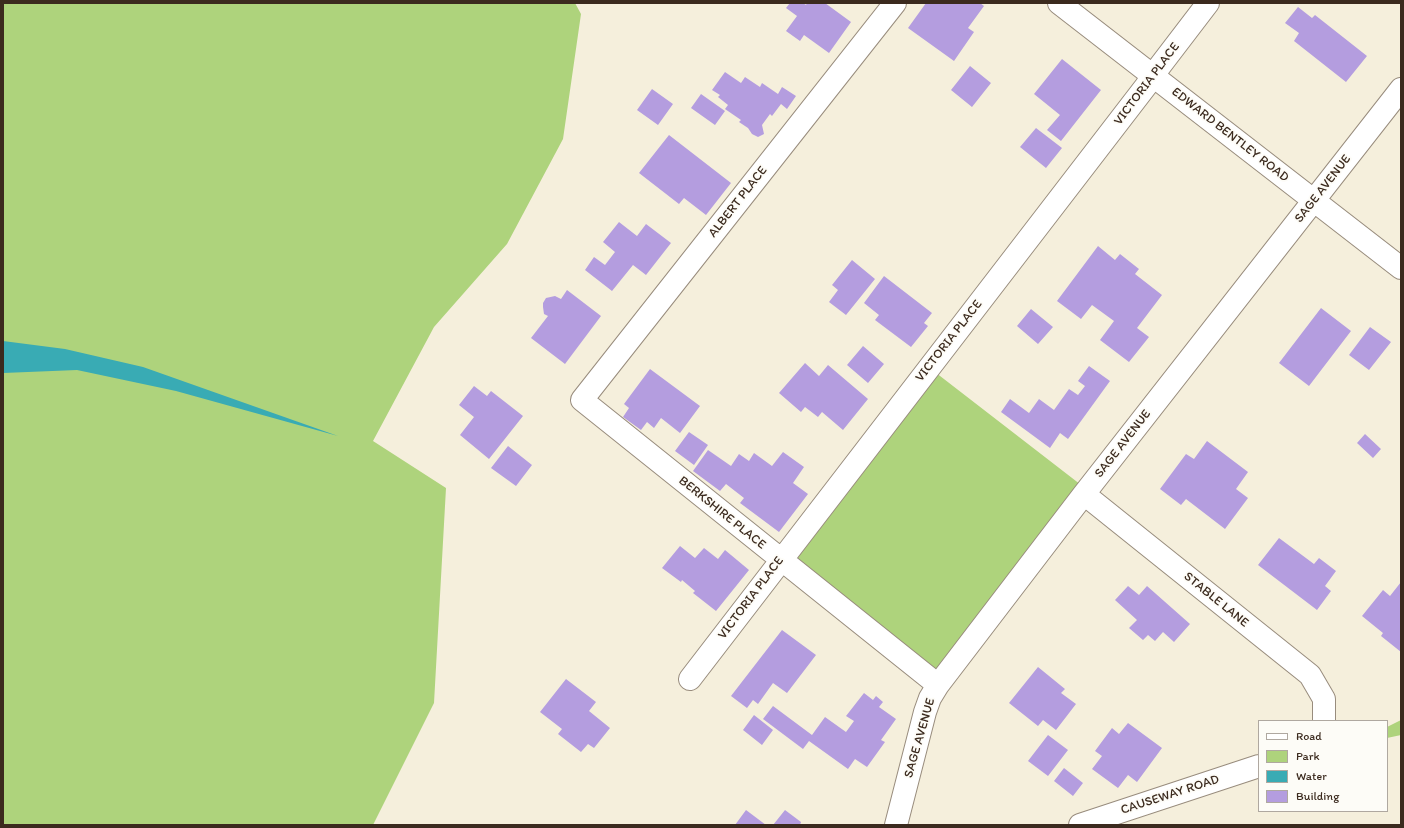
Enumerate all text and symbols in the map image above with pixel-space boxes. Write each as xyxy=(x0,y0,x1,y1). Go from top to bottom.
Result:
street label: VICTORIA PLACE xyxy=(1111,40,1183,128)
street label: EDWARD BENTLEY ROAD xyxy=(1168,84,1292,186)
street label: SAGE AVENUE xyxy=(1292,152,1354,226)
street label: ALBERT PLACE xyxy=(705,163,771,241)
street label: VICTORIA PLACE xyxy=(912,297,986,385)
street label: SAGE AVENUE xyxy=(1092,407,1154,481)
street label: BERKSHIRE PLACE xyxy=(675,473,769,553)
street label: VICTORIA PLACE xyxy=(715,554,787,642)
street label: STABLE LANE xyxy=(1180,569,1252,631)
street label: SAGE AVENUE xyxy=(901,696,939,780)
legend xyxy=(1258,720,1388,812)
text: Road xyxy=(1296,729,1322,743)
text: Park xyxy=(1296,749,1320,763)
text: Water xyxy=(1296,769,1327,783)
street label: CAUSEWAY ROAD xyxy=(1119,772,1221,818)
text: Building xyxy=(1296,789,1339,803)

